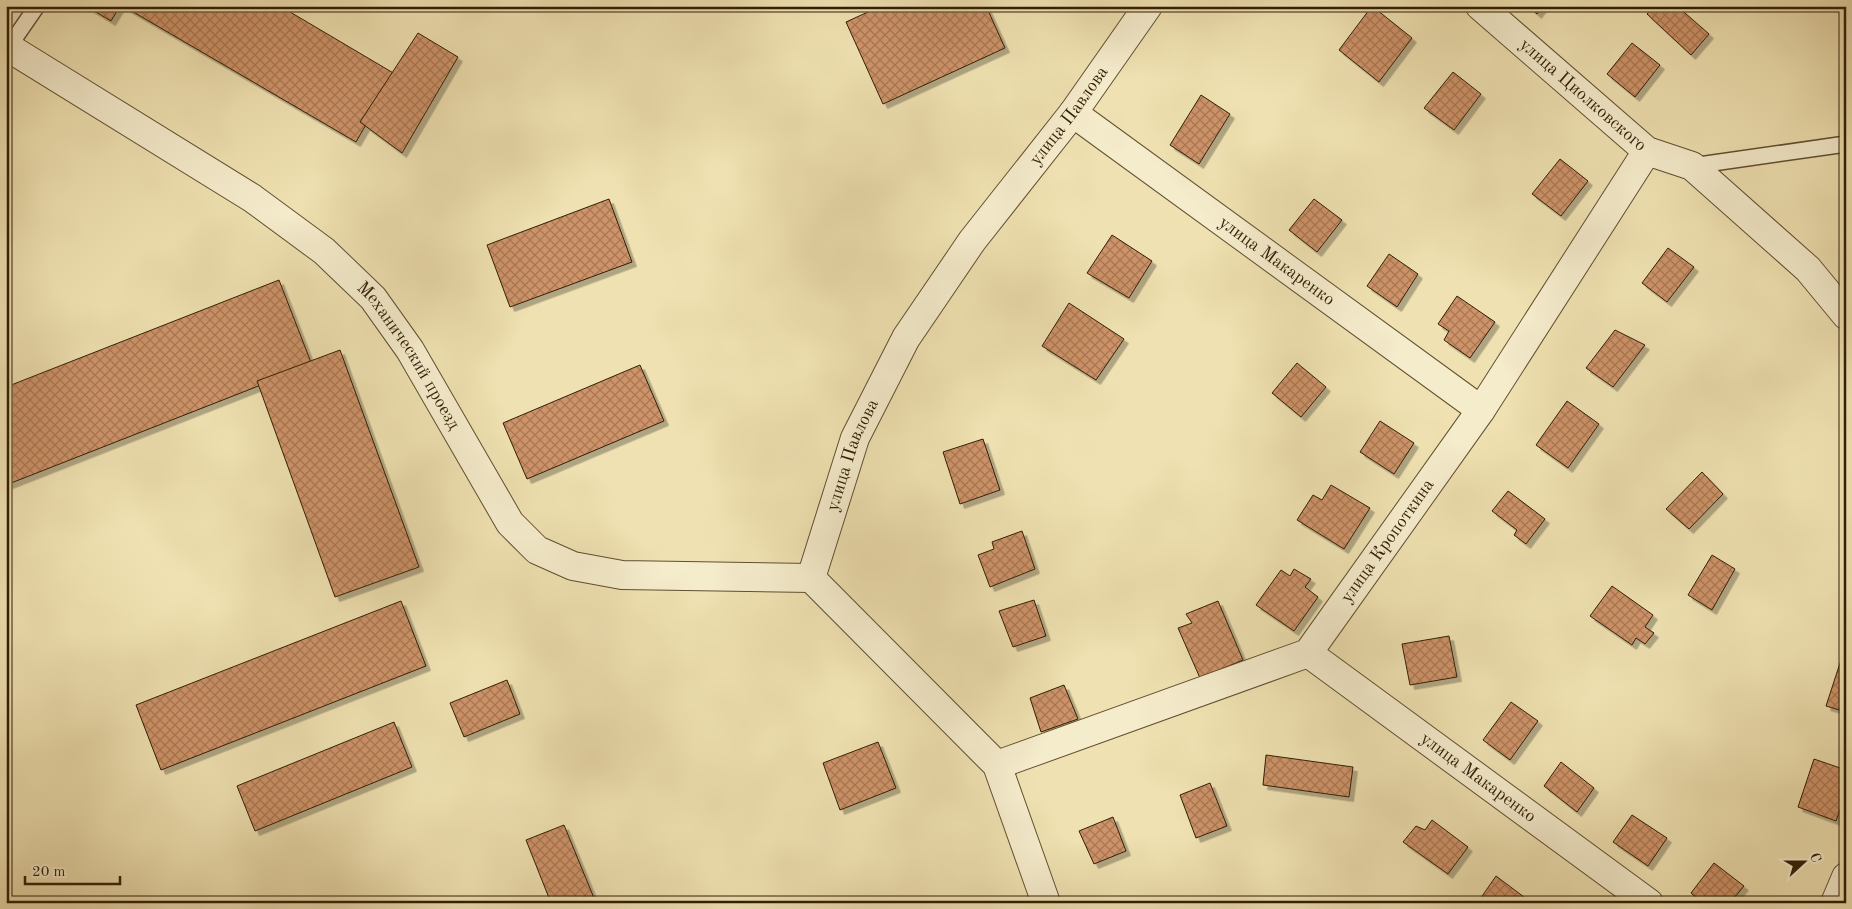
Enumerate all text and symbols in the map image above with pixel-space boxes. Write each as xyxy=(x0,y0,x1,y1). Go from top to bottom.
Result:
street label: улица Циолковского xyxy=(1516,35,1650,155)
street label: улица Павлова xyxy=(1026,63,1112,169)
street label: улица Макаренко xyxy=(1215,213,1338,309)
street label: Механический проезд xyxy=(353,278,463,433)
street label: улица Павлова xyxy=(824,396,882,513)
street label: улица Кропоткина xyxy=(1338,476,1438,606)
street label: улица Макаренко xyxy=(1417,730,1539,826)
north arrow xyxy=(1780,836,1830,886)
text: С xyxy=(1807,851,1823,865)
scale bar xyxy=(25,854,120,886)
text: 20 m xyxy=(32,865,66,880)

